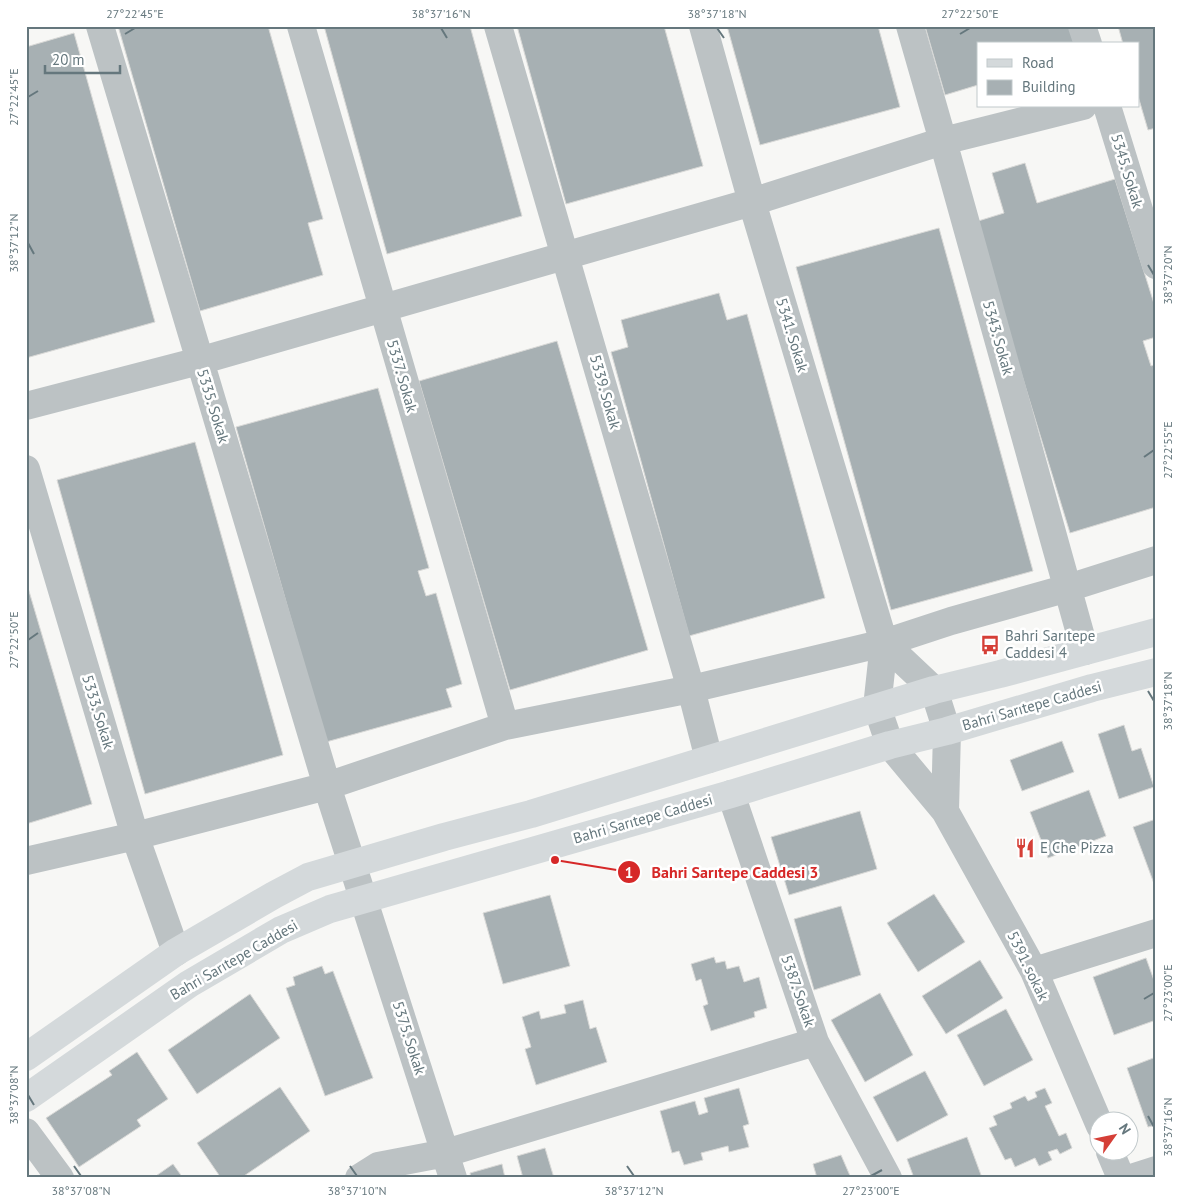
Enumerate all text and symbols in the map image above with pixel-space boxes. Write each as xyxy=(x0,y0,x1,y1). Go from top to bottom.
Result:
text: 27°22'45"E xyxy=(106,6,164,21)
text: 38°37'16"N xyxy=(411,6,471,21)
text: 38°37'18"N xyxy=(687,6,747,21)
text: 27°22'50"E xyxy=(941,6,999,21)
scale bar xyxy=(45,42,120,74)
legend xyxy=(977,42,1140,108)
text: 20 m xyxy=(52,50,85,69)
text: Road xyxy=(1022,53,1054,72)
text: 27°22'45"E xyxy=(6,68,21,126)
text: Building xyxy=(1022,77,1076,96)
street label: 5345. Sokak xyxy=(1107,131,1148,211)
text: 38°37'12"N xyxy=(6,213,21,273)
text: 38°37'20"N xyxy=(1160,245,1175,305)
street label: 5341. Sokak xyxy=(772,295,813,375)
street label: 5343. Sokak xyxy=(979,298,1018,378)
street label: 5337. Sokak xyxy=(383,337,422,415)
street label: 5339. Sokak xyxy=(586,352,625,432)
street label: 5335. Sokak xyxy=(193,366,234,446)
text: 27°22'55"E xyxy=(1160,421,1175,479)
text: 27°22'50"E xyxy=(6,611,21,669)
place label: Bahri Sarıtepe Caddesi 4 xyxy=(1005,626,1095,662)
bus stop icon: Bahri Sarıtepe Caddesi 4 xyxy=(979,634,1001,656)
text: 38°37'18"N xyxy=(1160,671,1175,731)
street label: 5333. Sokak xyxy=(78,672,119,752)
street label: Bahri Sarıtepe Caddesi xyxy=(960,677,1104,735)
street label: Bahri Sarıtepe Caddesi xyxy=(571,790,715,848)
restaurant icon: E Che Pizza xyxy=(1014,837,1036,859)
place label: E Che Pizza xyxy=(1040,838,1114,857)
callout: Bahri Sarıtepe Caddesi 3 xyxy=(617,857,829,888)
text: Bahri Sarıtepe Caddesi 3 xyxy=(652,862,818,882)
text: 1 xyxy=(625,863,633,882)
street label: Bahri Sarıtepe Caddesi xyxy=(167,915,301,1004)
street label: 5391. sokak xyxy=(1003,928,1054,1004)
street label: 5387. Sokak xyxy=(777,952,820,1030)
text: 27°23'00"E xyxy=(1160,964,1175,1022)
street label: 5375. Sokak xyxy=(389,999,431,1078)
text: 38°37'08"N xyxy=(6,1065,21,1125)
text: 38°37'16"N xyxy=(1160,1097,1175,1157)
north arrow xyxy=(1090,1112,1140,1162)
text: N xyxy=(1115,1120,1135,1138)
text: 38°37'08"N xyxy=(51,1183,111,1198)
text: 38°37'10"N xyxy=(327,1183,387,1198)
text: 38°37'12"N xyxy=(604,1183,664,1198)
text: 27°23'00"E xyxy=(842,1183,900,1198)

